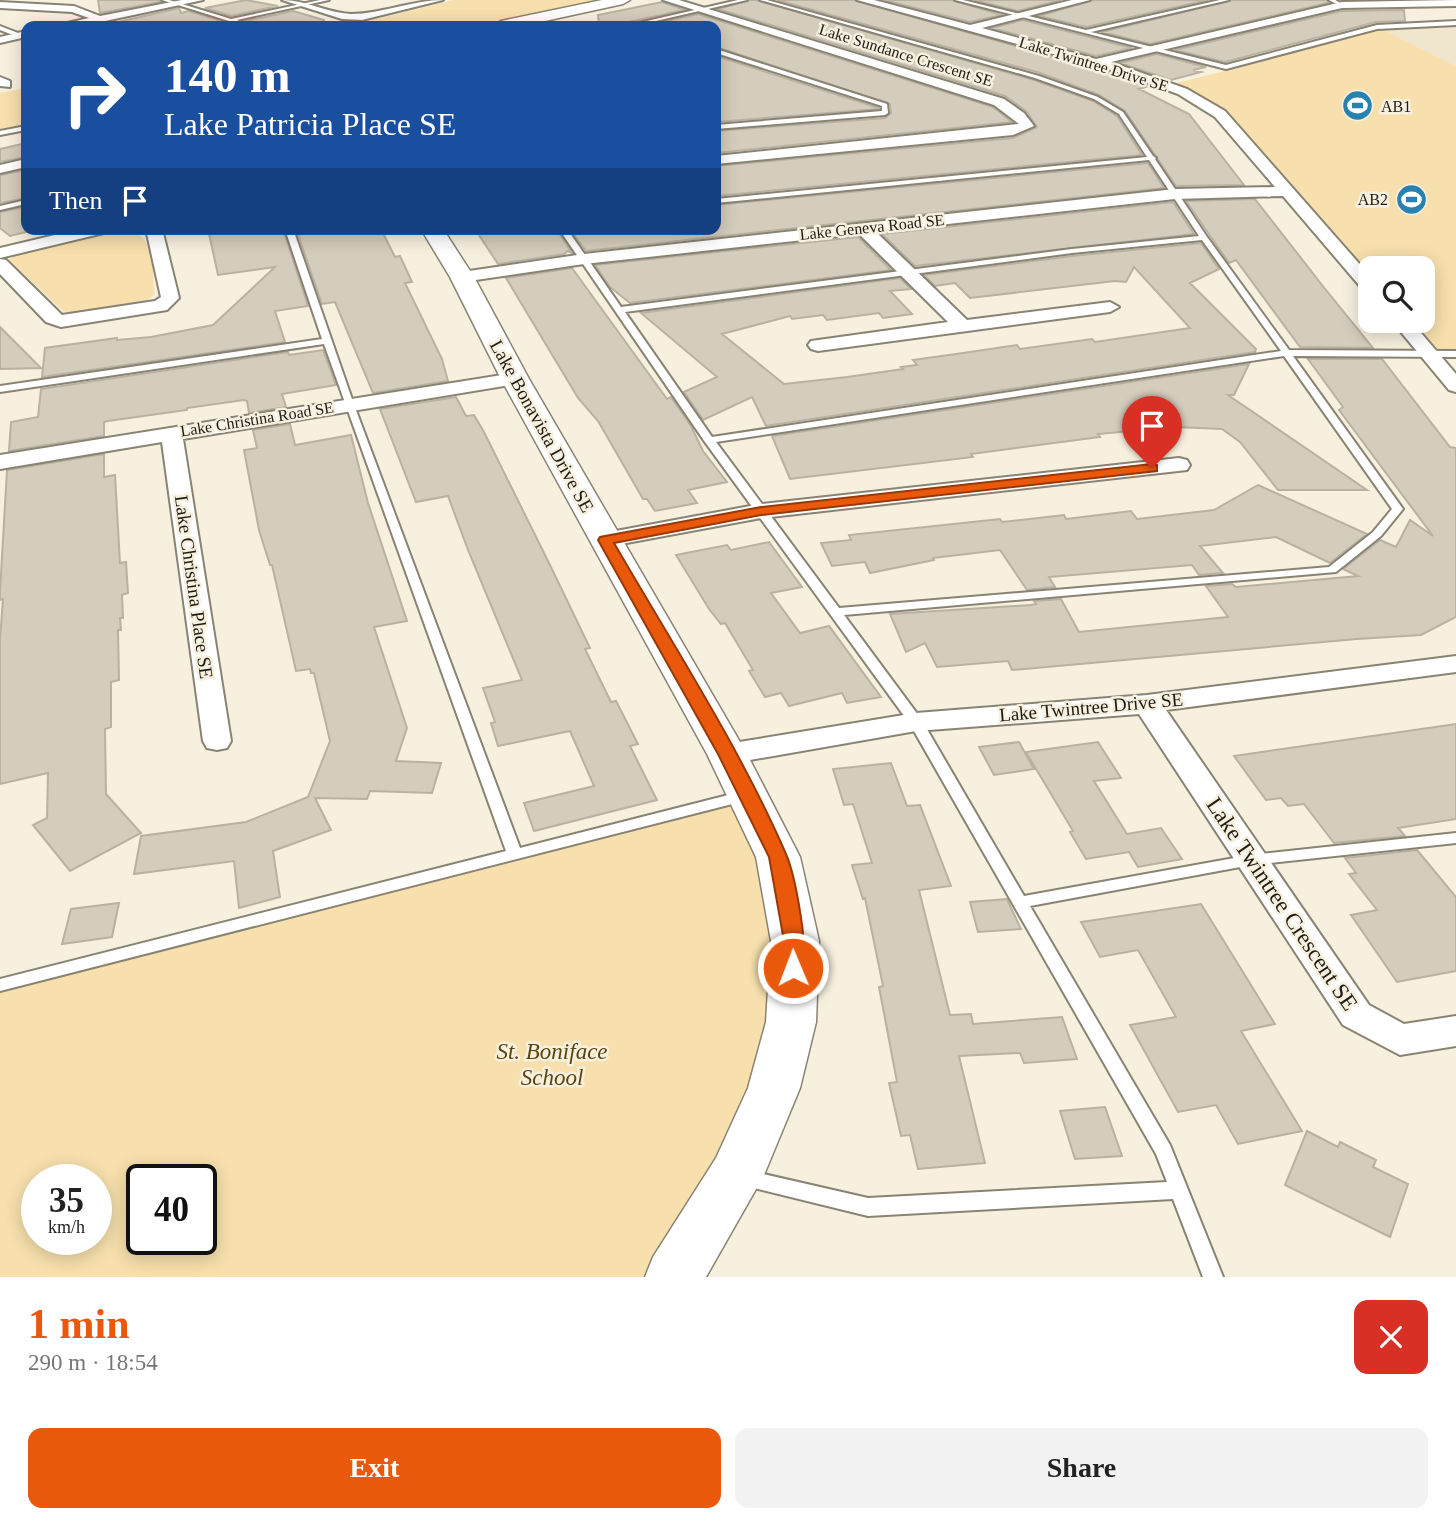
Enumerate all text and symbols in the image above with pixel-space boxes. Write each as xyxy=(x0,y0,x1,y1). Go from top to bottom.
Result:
street label: Lake Sundance Crescent SE xyxy=(817,20,995,90)
street label: Lake Twintree Drive SE xyxy=(1017,33,1171,95)
text: 140 m xyxy=(164,48,291,103)
icon: right xyxy=(49,49,140,140)
sports icon: AB1 xyxy=(1341,89,1375,123)
place label: AB1 xyxy=(1381,98,1411,115)
text: Lake Patricia Place SE xyxy=(164,106,456,142)
icon: arrive xyxy=(116,182,154,220)
sports icon: AB2 xyxy=(1394,182,1428,216)
text: Then xyxy=(49,186,102,215)
place label: AB2 xyxy=(1358,191,1388,208)
street label: Lake Geneva Road SE xyxy=(799,211,945,243)
map controls xyxy=(1358,256,1435,333)
button: search xyxy=(1358,256,1435,333)
street label: Lake Bonavista Drive SE xyxy=(486,336,598,516)
pin xyxy=(1122,396,1182,468)
street label: Lake Christina Road SE xyxy=(179,398,335,440)
icon: arrive xyxy=(1133,407,1171,445)
street label: Lake Christina Place SE xyxy=(171,494,217,680)
street label: Lake Twintree Drive SE xyxy=(998,688,1184,726)
street label: Lake Twintree Crescent SE xyxy=(1201,793,1363,1015)
position arrow xyxy=(756,931,830,1005)
park label: St. Boniface School xyxy=(496,1039,608,1090)
speed limit sign: 40 xyxy=(126,1164,217,1255)
text: 35 xyxy=(49,1181,84,1220)
text: km/h xyxy=(48,1217,85,1237)
button: close xyxy=(1354,1300,1428,1374)
text: 1 min xyxy=(28,1301,130,1347)
text: 290 m · 18:54 xyxy=(28,1350,158,1375)
button: Exit xyxy=(28,1428,721,1508)
button: Share xyxy=(735,1428,1428,1508)

